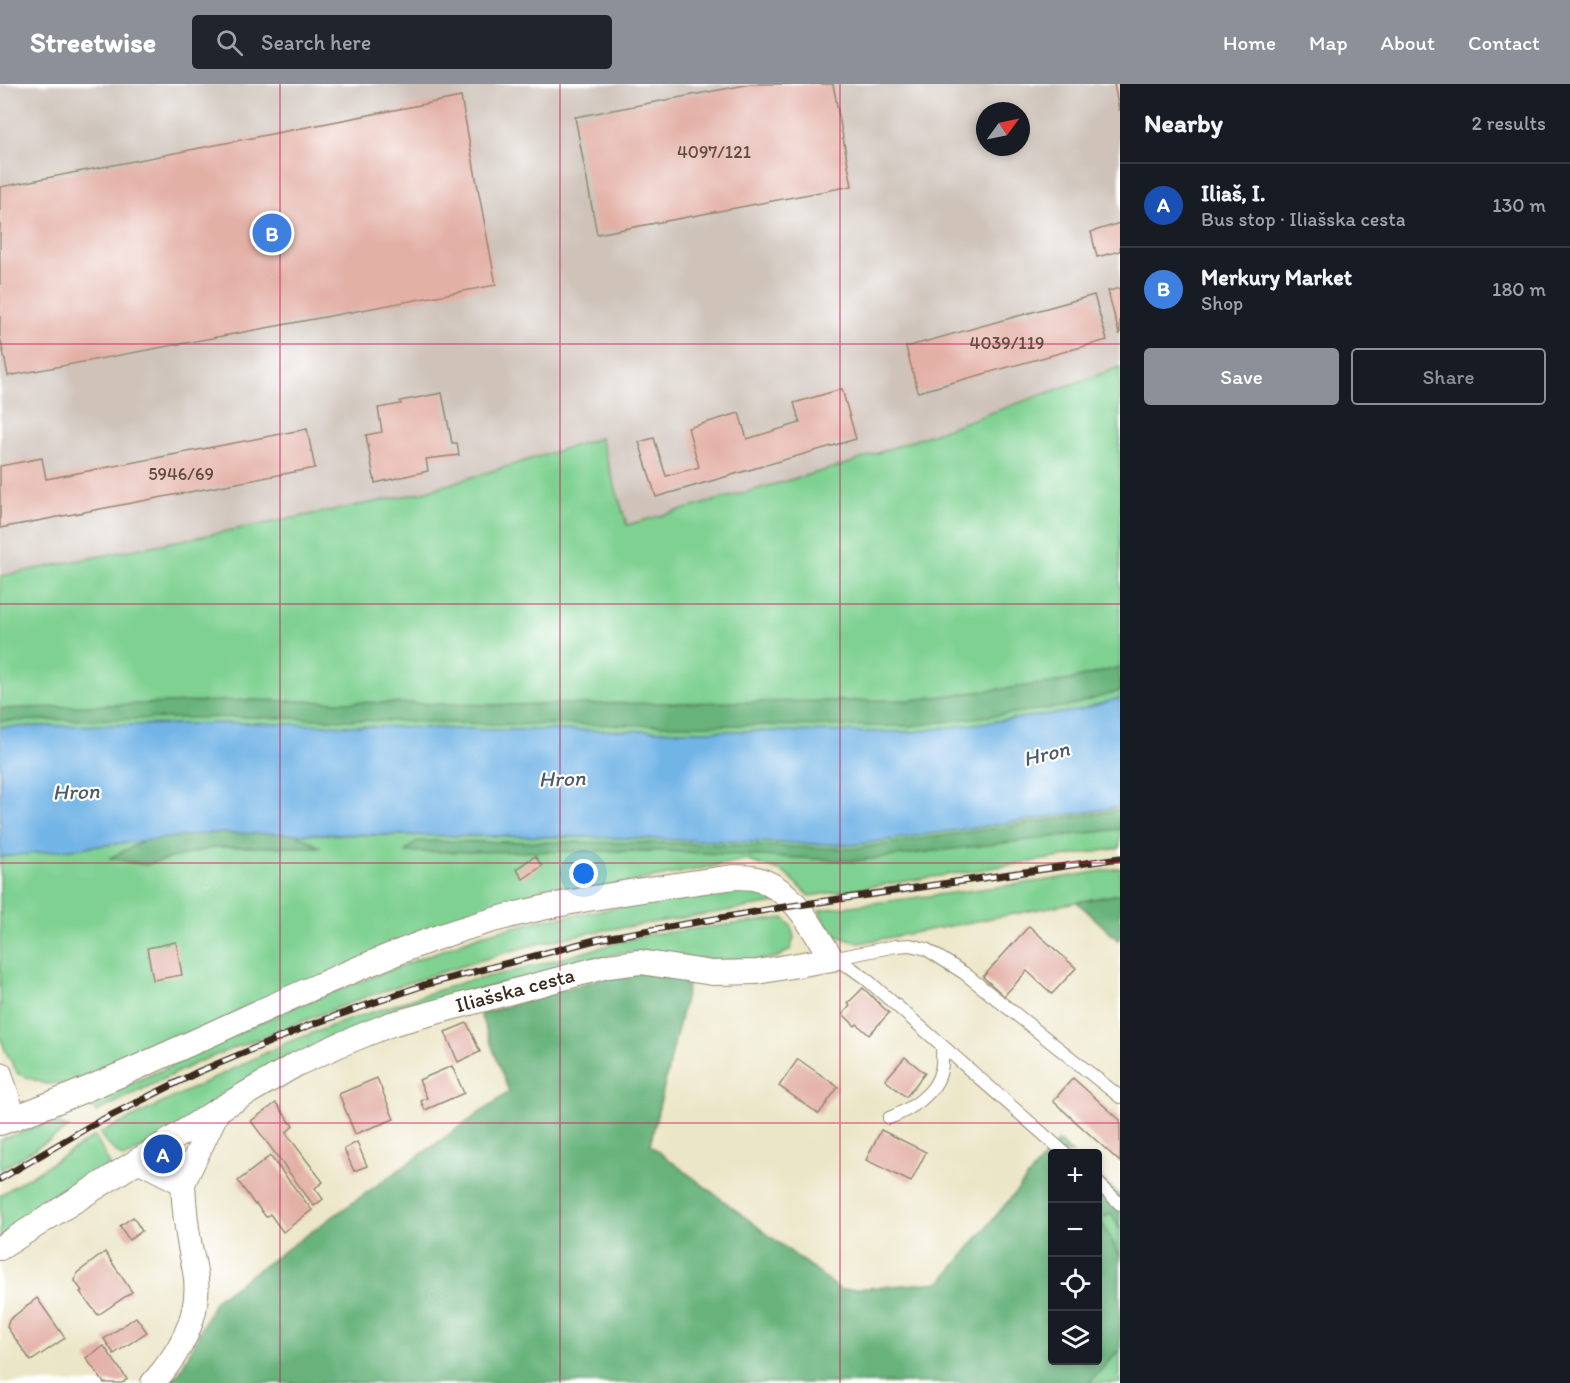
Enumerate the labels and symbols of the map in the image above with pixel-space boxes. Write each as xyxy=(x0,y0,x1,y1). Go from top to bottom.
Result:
north arrow xyxy=(976,102,1030,156)
house number: 4097/121 xyxy=(677,141,751,163)
pin: B xyxy=(252,210,292,256)
house number: 4039/119 xyxy=(970,332,1044,354)
house number: 5946/69 xyxy=(148,463,214,485)
water label: Hron xyxy=(1020,735,1072,772)
water label: Hron xyxy=(538,764,586,793)
water label: Hron xyxy=(52,777,100,806)
your location xyxy=(569,859,598,888)
street label: Iliašska cesta xyxy=(453,962,577,1017)
pin: A xyxy=(144,1132,182,1176)

